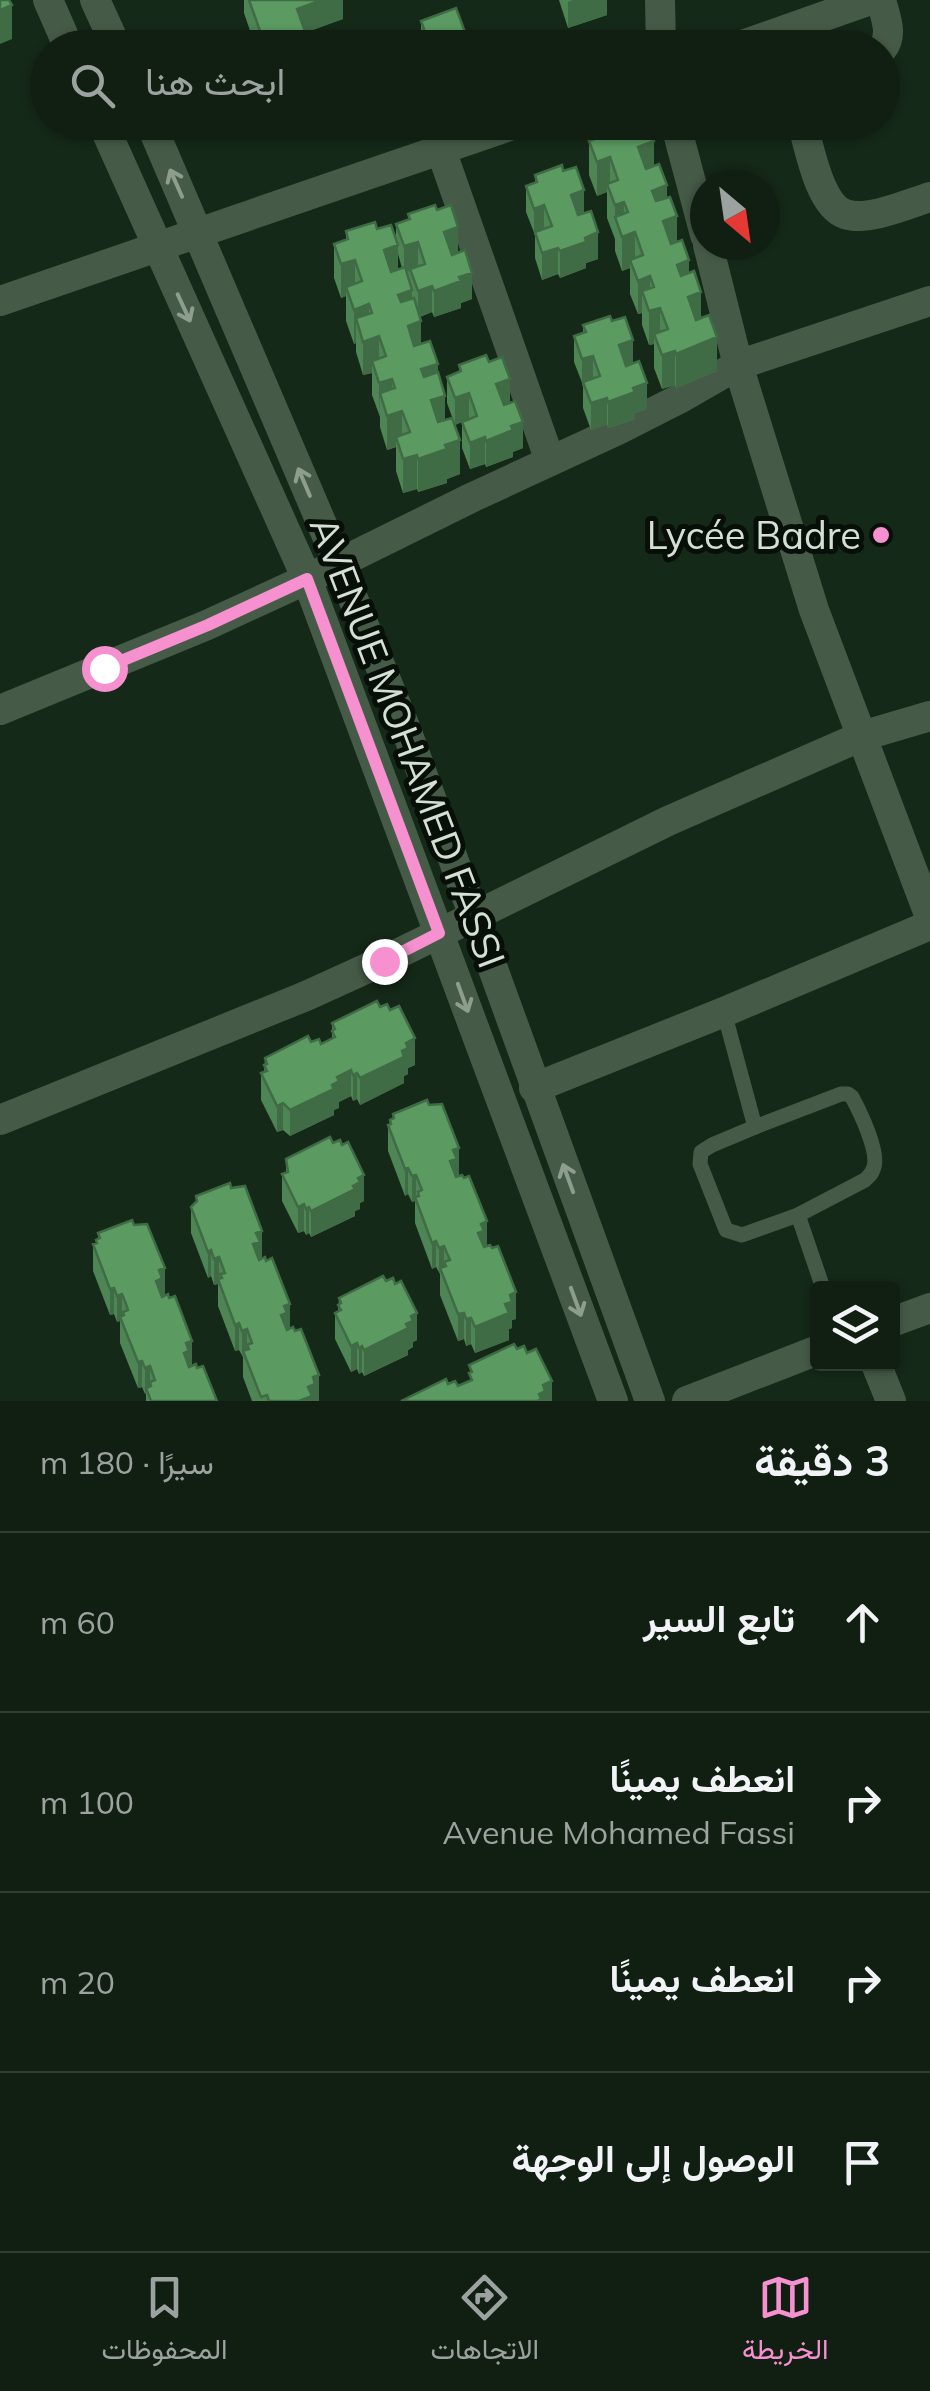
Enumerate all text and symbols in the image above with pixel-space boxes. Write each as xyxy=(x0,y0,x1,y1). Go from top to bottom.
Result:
search box xyxy=(30,30,900,140)
text: ابحث هنا xyxy=(145,57,285,105)
icon: search xyxy=(65,58,120,113)
one-way arrow xyxy=(166,168,184,199)
north arrow xyxy=(690,170,780,260)
one-way arrow xyxy=(175,292,194,322)
one-way arrow xyxy=(294,467,312,498)
street label: AVENUE MOHAMED FASSI xyxy=(300,510,516,974)
place label: Lycée Badre xyxy=(647,511,861,559)
marker: Lycée Badre xyxy=(870,524,892,546)
route start xyxy=(82,646,128,692)
route end xyxy=(362,939,408,985)
one-way arrow xyxy=(455,981,473,1012)
one-way arrow xyxy=(558,1164,576,1195)
map controls xyxy=(810,1281,900,1371)
button: layers xyxy=(810,1281,900,1371)
one-way arrow xyxy=(569,1287,587,1317)
text: 3 دقيقة xyxy=(754,1434,890,1487)
text: سيرًا · 180 m xyxy=(40,1442,214,1482)
text: تابع السير xyxy=(643,1594,795,1642)
icon: ahead xyxy=(835,1595,890,1650)
text: 60 m xyxy=(40,1602,115,1642)
text: انعطف يمينًا xyxy=(609,1754,795,1802)
icon: right xyxy=(835,1775,890,1830)
text: 100 m xyxy=(40,1782,134,1822)
text: Avenue Mohamed Fassi xyxy=(443,1812,795,1852)
text: انعطف يمينًا xyxy=(609,1954,795,2002)
icon: right xyxy=(835,1955,890,2010)
text: 20 m xyxy=(40,1962,115,2002)
text: الوصول إلى الوجهة xyxy=(511,2134,795,2182)
icon: arrive xyxy=(835,2135,890,2190)
tab: المحفوظات xyxy=(101,2270,228,2374)
tab: الاتجاهات xyxy=(430,2270,539,2374)
tab: الخريطة xyxy=(742,2270,829,2374)

